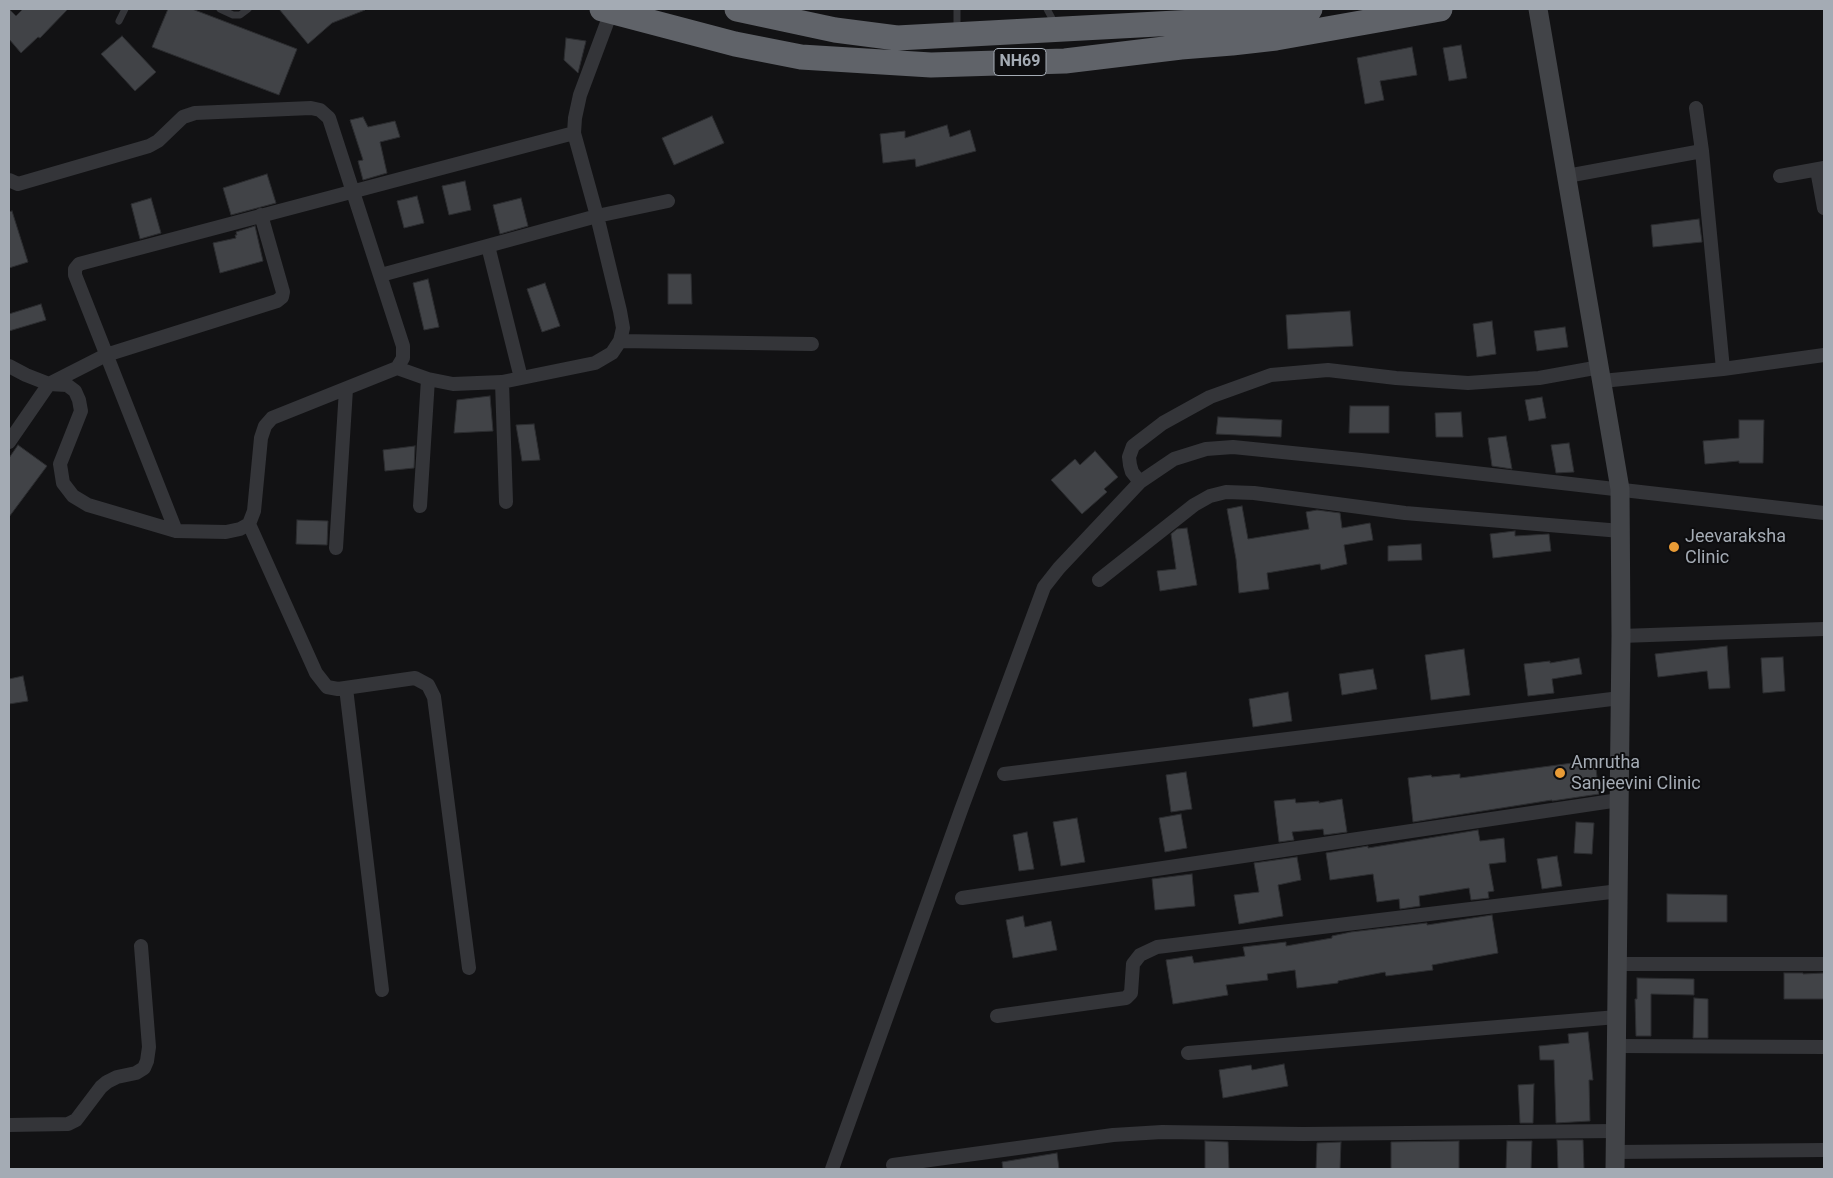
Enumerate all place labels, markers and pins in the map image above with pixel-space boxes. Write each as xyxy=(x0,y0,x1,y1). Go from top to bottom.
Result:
place label: Jeevaraksha Clinic xyxy=(1685,526,1786,568)
marker: Jeevaraksha Clinic xyxy=(1667,540,1681,554)
place label: Amrutha Sanjeevini Clinic xyxy=(1571,752,1701,794)
marker: Amrutha Sanjeevini Clinic xyxy=(1553,766,1567,780)

